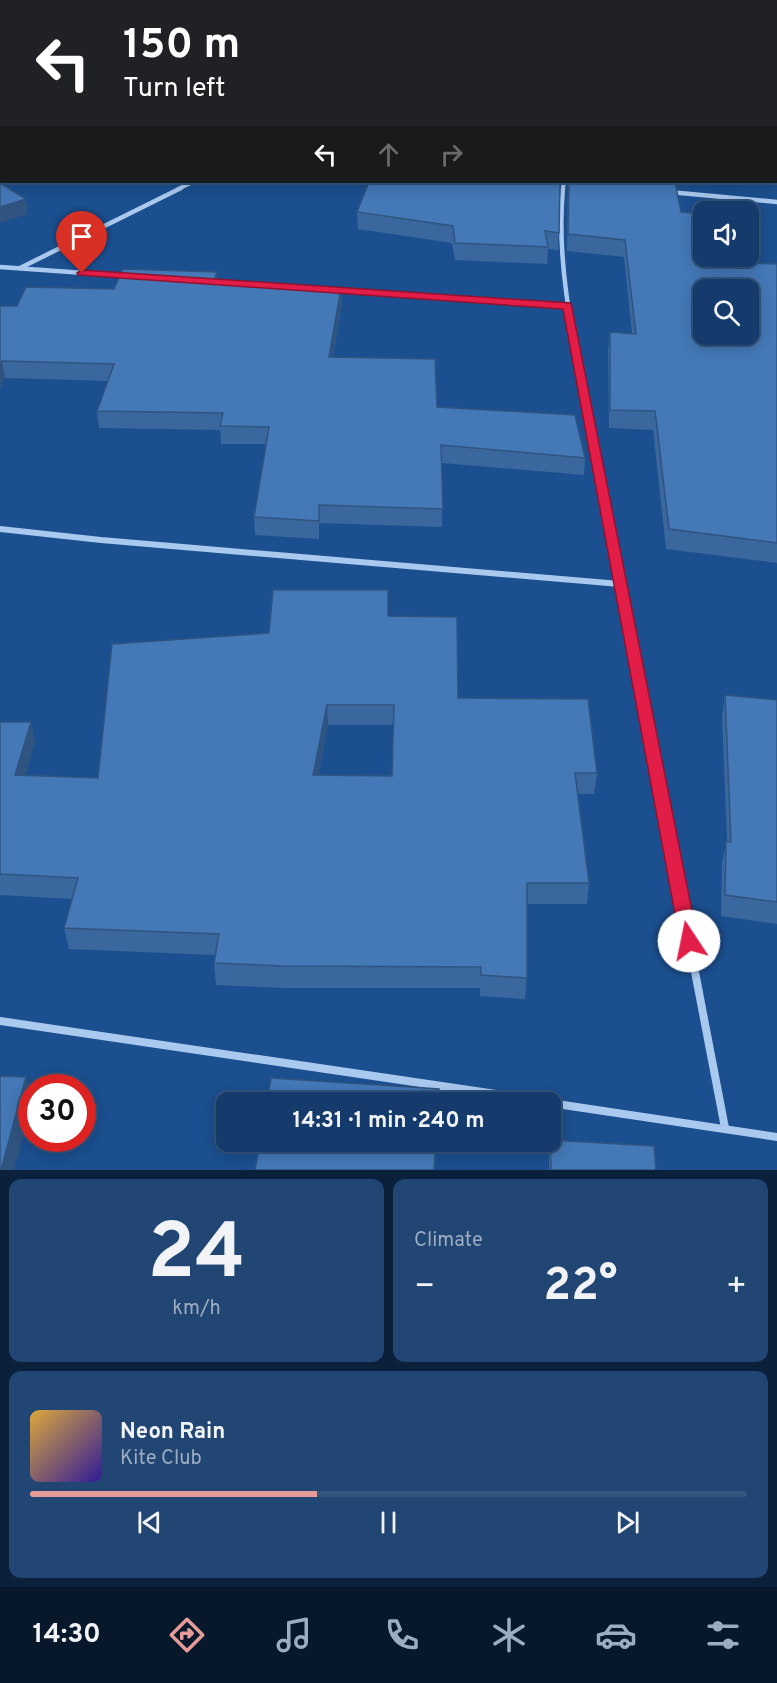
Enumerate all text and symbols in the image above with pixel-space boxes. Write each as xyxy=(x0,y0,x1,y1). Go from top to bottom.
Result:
text: 150 m xyxy=(123,20,240,73)
icon: left xyxy=(24,24,102,102)
text: Turn left xyxy=(123,72,225,106)
icon: left xyxy=(309,138,342,171)
icon: ahead xyxy=(372,138,405,171)
icon: right xyxy=(435,138,468,171)
map controls xyxy=(693,201,759,345)
button: sound xyxy=(693,201,759,267)
pin xyxy=(56,211,107,273)
icon: arrive xyxy=(65,220,98,253)
button: search xyxy=(693,279,759,345)
position arrow xyxy=(657,909,721,973)
speed limit sign: 30 xyxy=(18,1074,96,1152)
text: 14:31 · 1 min · 240 m xyxy=(293,1108,484,1135)
text: 24 xyxy=(148,1207,245,1306)
text: Climate xyxy=(414,1228,483,1254)
text: 22° xyxy=(544,1259,617,1316)
text: − xyxy=(414,1267,435,1309)
text: + xyxy=(726,1267,747,1309)
text: km/h xyxy=(172,1296,221,1322)
text: Neon Rain xyxy=(120,1419,225,1446)
text: Kite Club xyxy=(120,1446,202,1472)
icon: previous xyxy=(133,1506,166,1539)
icon: pause xyxy=(372,1506,405,1539)
icon: next xyxy=(611,1506,644,1539)
icon: directions xyxy=(166,1614,208,1656)
icon: music xyxy=(273,1614,315,1656)
icon: phone xyxy=(381,1614,423,1656)
icon: climate xyxy=(488,1614,530,1656)
icon: car xyxy=(595,1614,637,1656)
icon: filters xyxy=(702,1614,744,1656)
text: 14:30 xyxy=(33,1618,101,1652)

